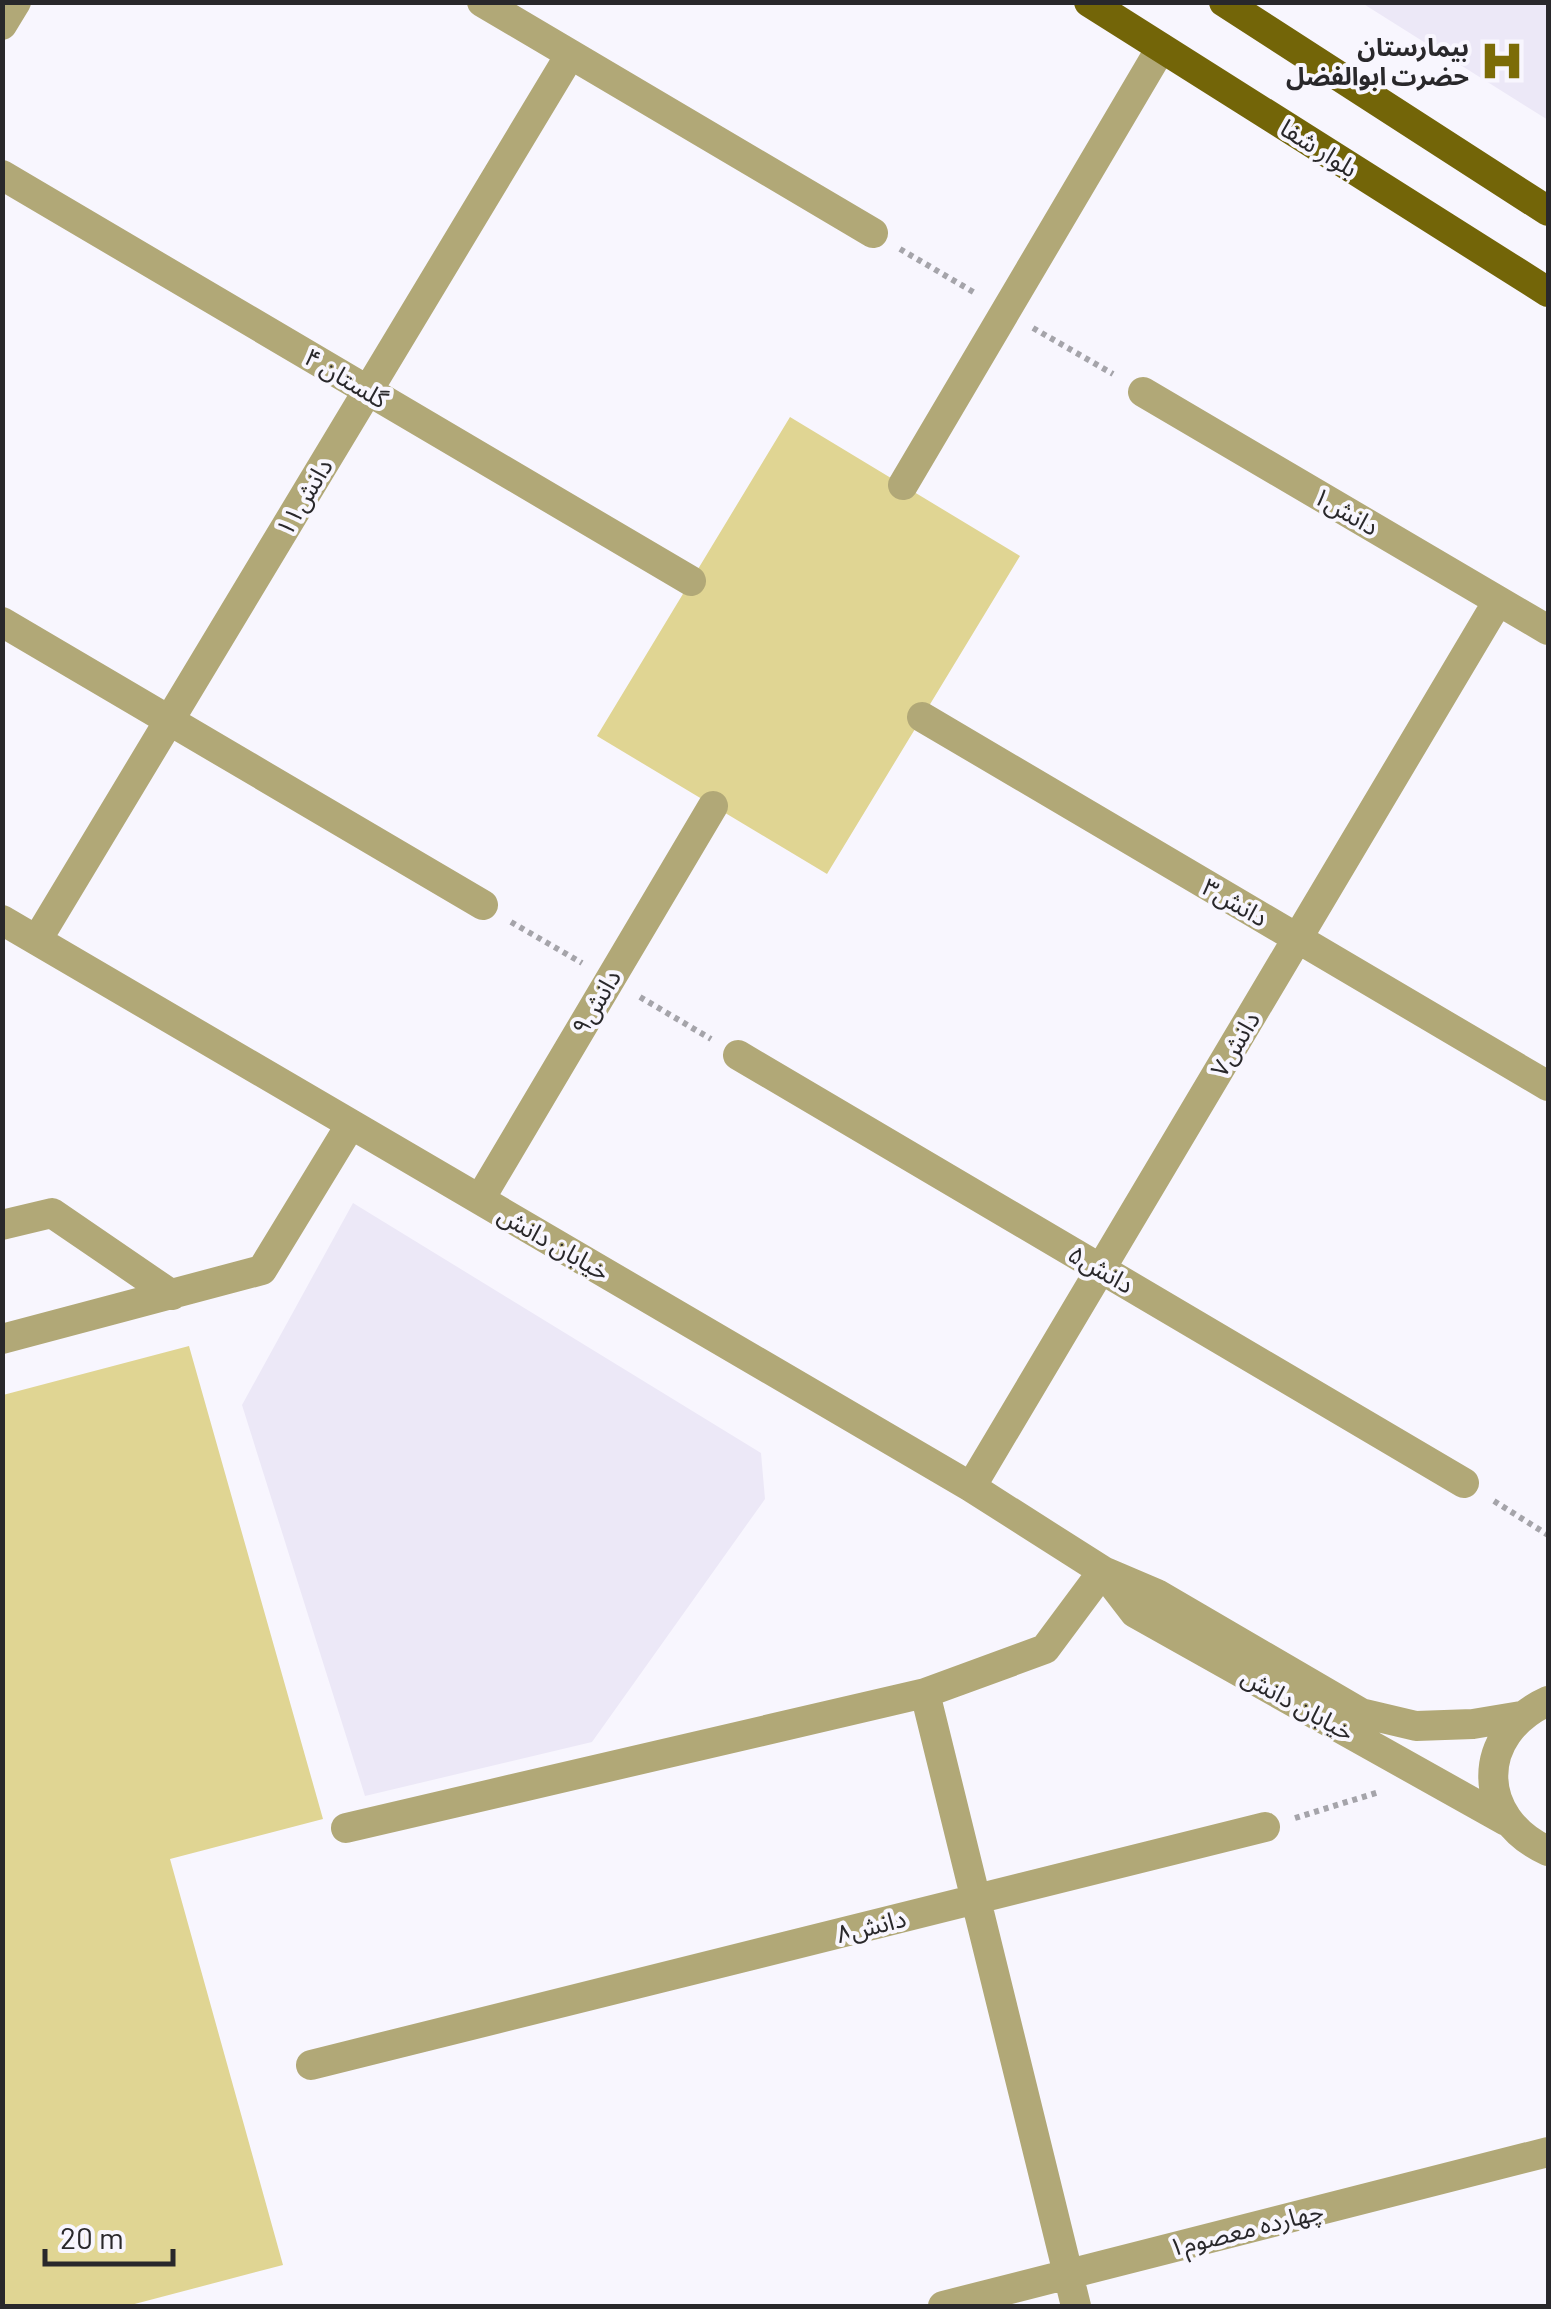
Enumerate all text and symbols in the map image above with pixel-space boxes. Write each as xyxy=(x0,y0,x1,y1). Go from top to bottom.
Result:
place label: بیمارستان حضرت ابوالفضل xyxy=(1286,31,1469,91)
hospital icon: بیمارستان حضرت ابوالفضل xyxy=(1478,37,1526,85)
street label: بلوار شفا xyxy=(1275,112,1364,183)
street label: گلستان ۴ xyxy=(299,341,394,415)
street label: دانش۱۱ xyxy=(268,452,339,541)
street label: دانش۱ xyxy=(1308,479,1385,542)
street label: دانش۳ xyxy=(1197,870,1274,933)
street label: دانش۹ xyxy=(564,963,627,1040)
street label: دانش۷ xyxy=(1203,1005,1266,1082)
street label: خیابان دانش xyxy=(493,1198,616,1287)
street label: دانش۵ xyxy=(1063,1237,1140,1300)
street label: خیابان دانش xyxy=(1237,1660,1360,1747)
street label: دانش۸ xyxy=(833,1902,909,1949)
street label: چهارده معصوم۱ xyxy=(1165,2194,1328,2268)
scale bar xyxy=(45,2204,172,2266)
text: 20 m xyxy=(60,2219,124,2255)

